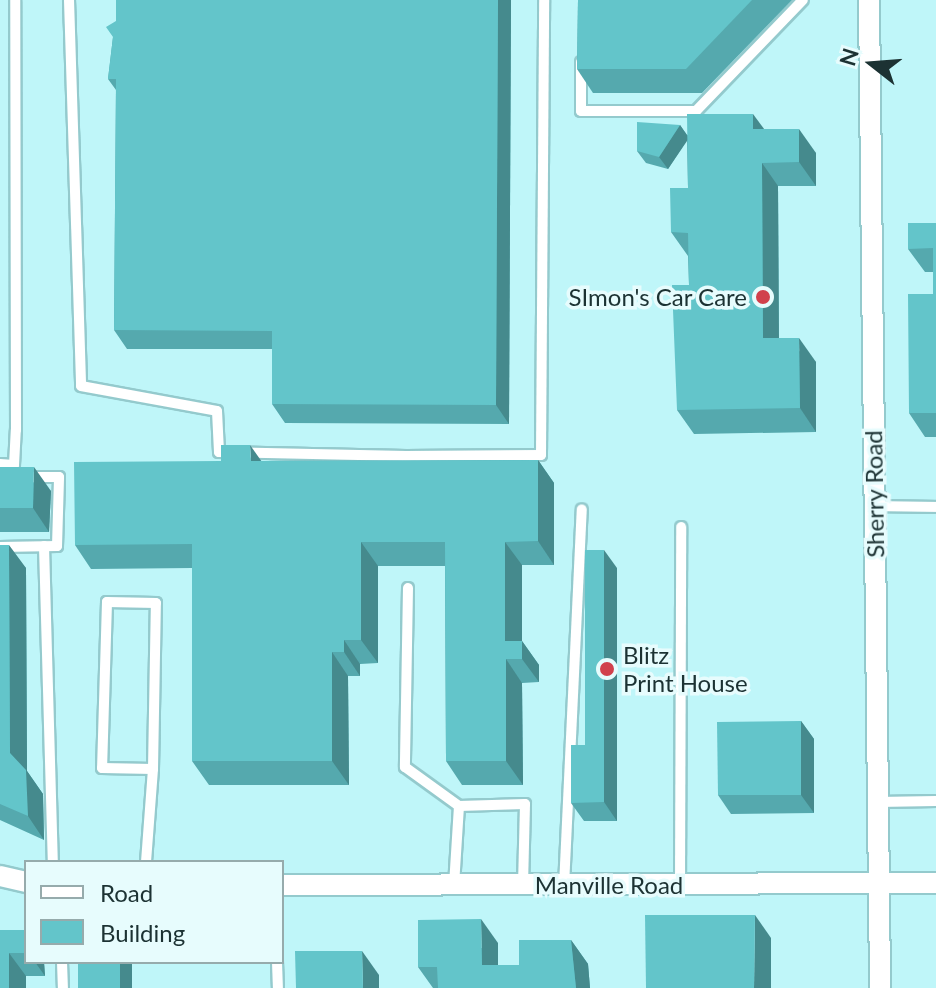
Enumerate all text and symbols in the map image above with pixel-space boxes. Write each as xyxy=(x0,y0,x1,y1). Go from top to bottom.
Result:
north arrow xyxy=(832,24,912,104)
text: N xyxy=(833,45,864,69)
place label: SImon's Car Care xyxy=(568,283,747,311)
marker: SImon's Car Care xyxy=(754,288,772,306)
street label: Sherry Road xyxy=(858,430,890,558)
place label: Blitz Print House xyxy=(623,641,748,697)
marker: Blitz Print House xyxy=(598,660,616,678)
legend xyxy=(24,860,284,964)
street label: Manville Road xyxy=(535,871,683,899)
text: Road xyxy=(100,878,153,907)
text: Building xyxy=(100,918,185,947)

